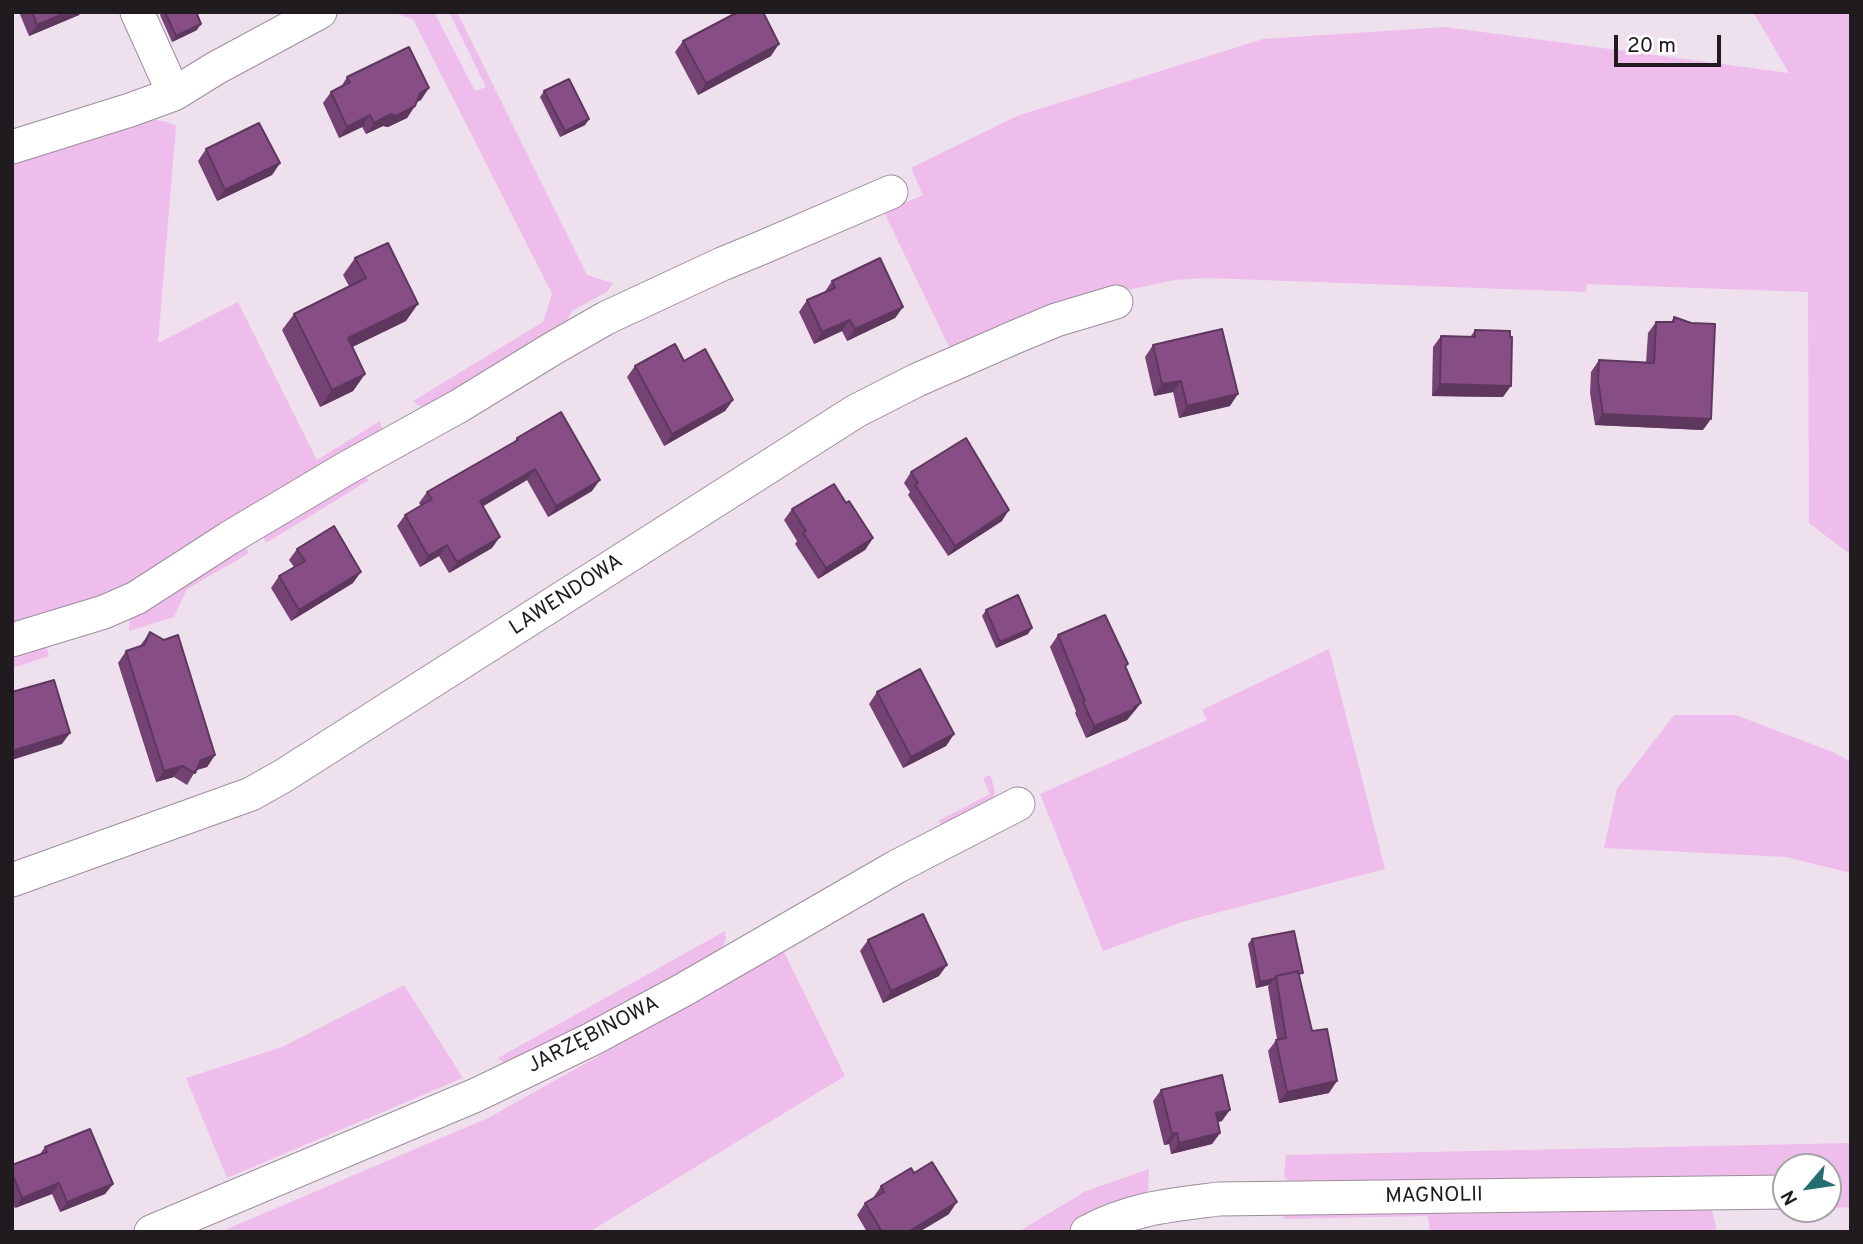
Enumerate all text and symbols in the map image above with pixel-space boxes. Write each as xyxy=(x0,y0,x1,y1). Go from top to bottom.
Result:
scale bar xyxy=(1618,21,1725,65)
text: 20 m xyxy=(1627,33,1676,60)
street label: LAWENDOWA xyxy=(506,550,628,642)
street label: JARZĘBINOWA xyxy=(524,992,664,1080)
north arrow xyxy=(1772,1153,1842,1223)
street label: MAGNOLII xyxy=(1385,1184,1483,1210)
text: N xyxy=(1777,1185,1804,1209)

